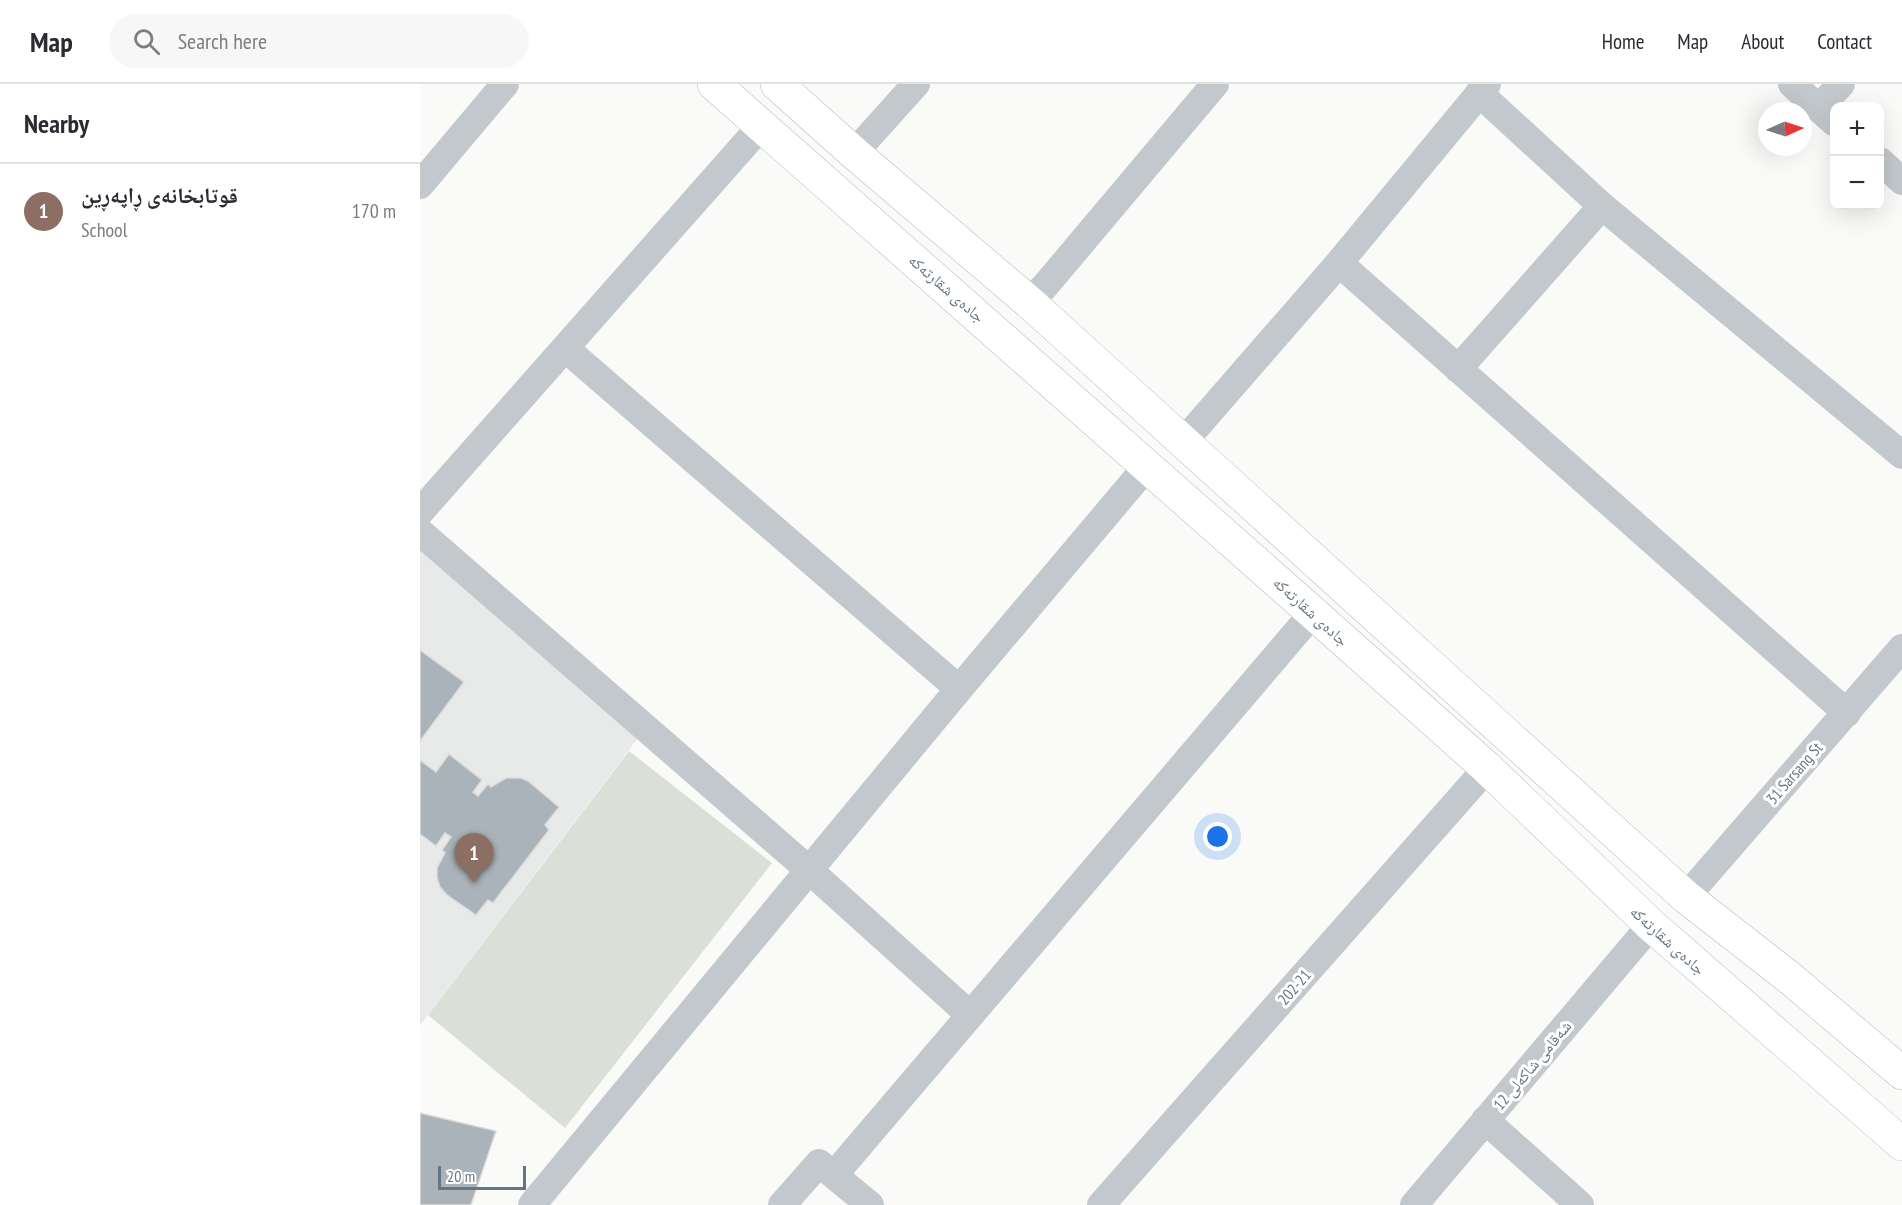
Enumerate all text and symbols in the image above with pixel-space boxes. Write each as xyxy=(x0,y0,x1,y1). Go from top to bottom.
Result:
search box xyxy=(109,14,529,68)
text: Map xyxy=(30,23,73,60)
icon: search xyxy=(130,25,163,58)
text: Search here xyxy=(178,27,267,55)
text: Home xyxy=(1602,28,1644,55)
text: Map xyxy=(1677,28,1708,55)
text: About xyxy=(1741,28,1784,55)
text: Contact xyxy=(1817,28,1872,55)
north arrow xyxy=(1758,102,1812,156)
map controls xyxy=(1830,102,1884,210)
button: + xyxy=(1830,102,1884,156)
text: Nearby xyxy=(24,107,89,140)
button: − xyxy=(1830,156,1884,210)
text: قوتابخانەی ڕاپەڕین xyxy=(81,181,238,209)
text: 1 xyxy=(39,198,48,224)
text: 170 m xyxy=(352,198,396,224)
text: School xyxy=(81,217,127,243)
street label: جادەی شقارتەکە xyxy=(904,250,989,327)
street label: جادەی شقارتەکە xyxy=(1269,572,1353,651)
street label: 31 Sarsang St xyxy=(1762,737,1827,808)
your location xyxy=(1203,822,1232,851)
pin: 1 xyxy=(454,834,494,883)
street label: جادەی شقارتەکە xyxy=(1626,901,1710,980)
street label: 202-21 xyxy=(1273,965,1315,1009)
street label: شەقامی شاکەلی 12 xyxy=(1489,1016,1576,1115)
scale bar xyxy=(438,1163,526,1190)
text: 20 m xyxy=(447,1166,475,1186)

